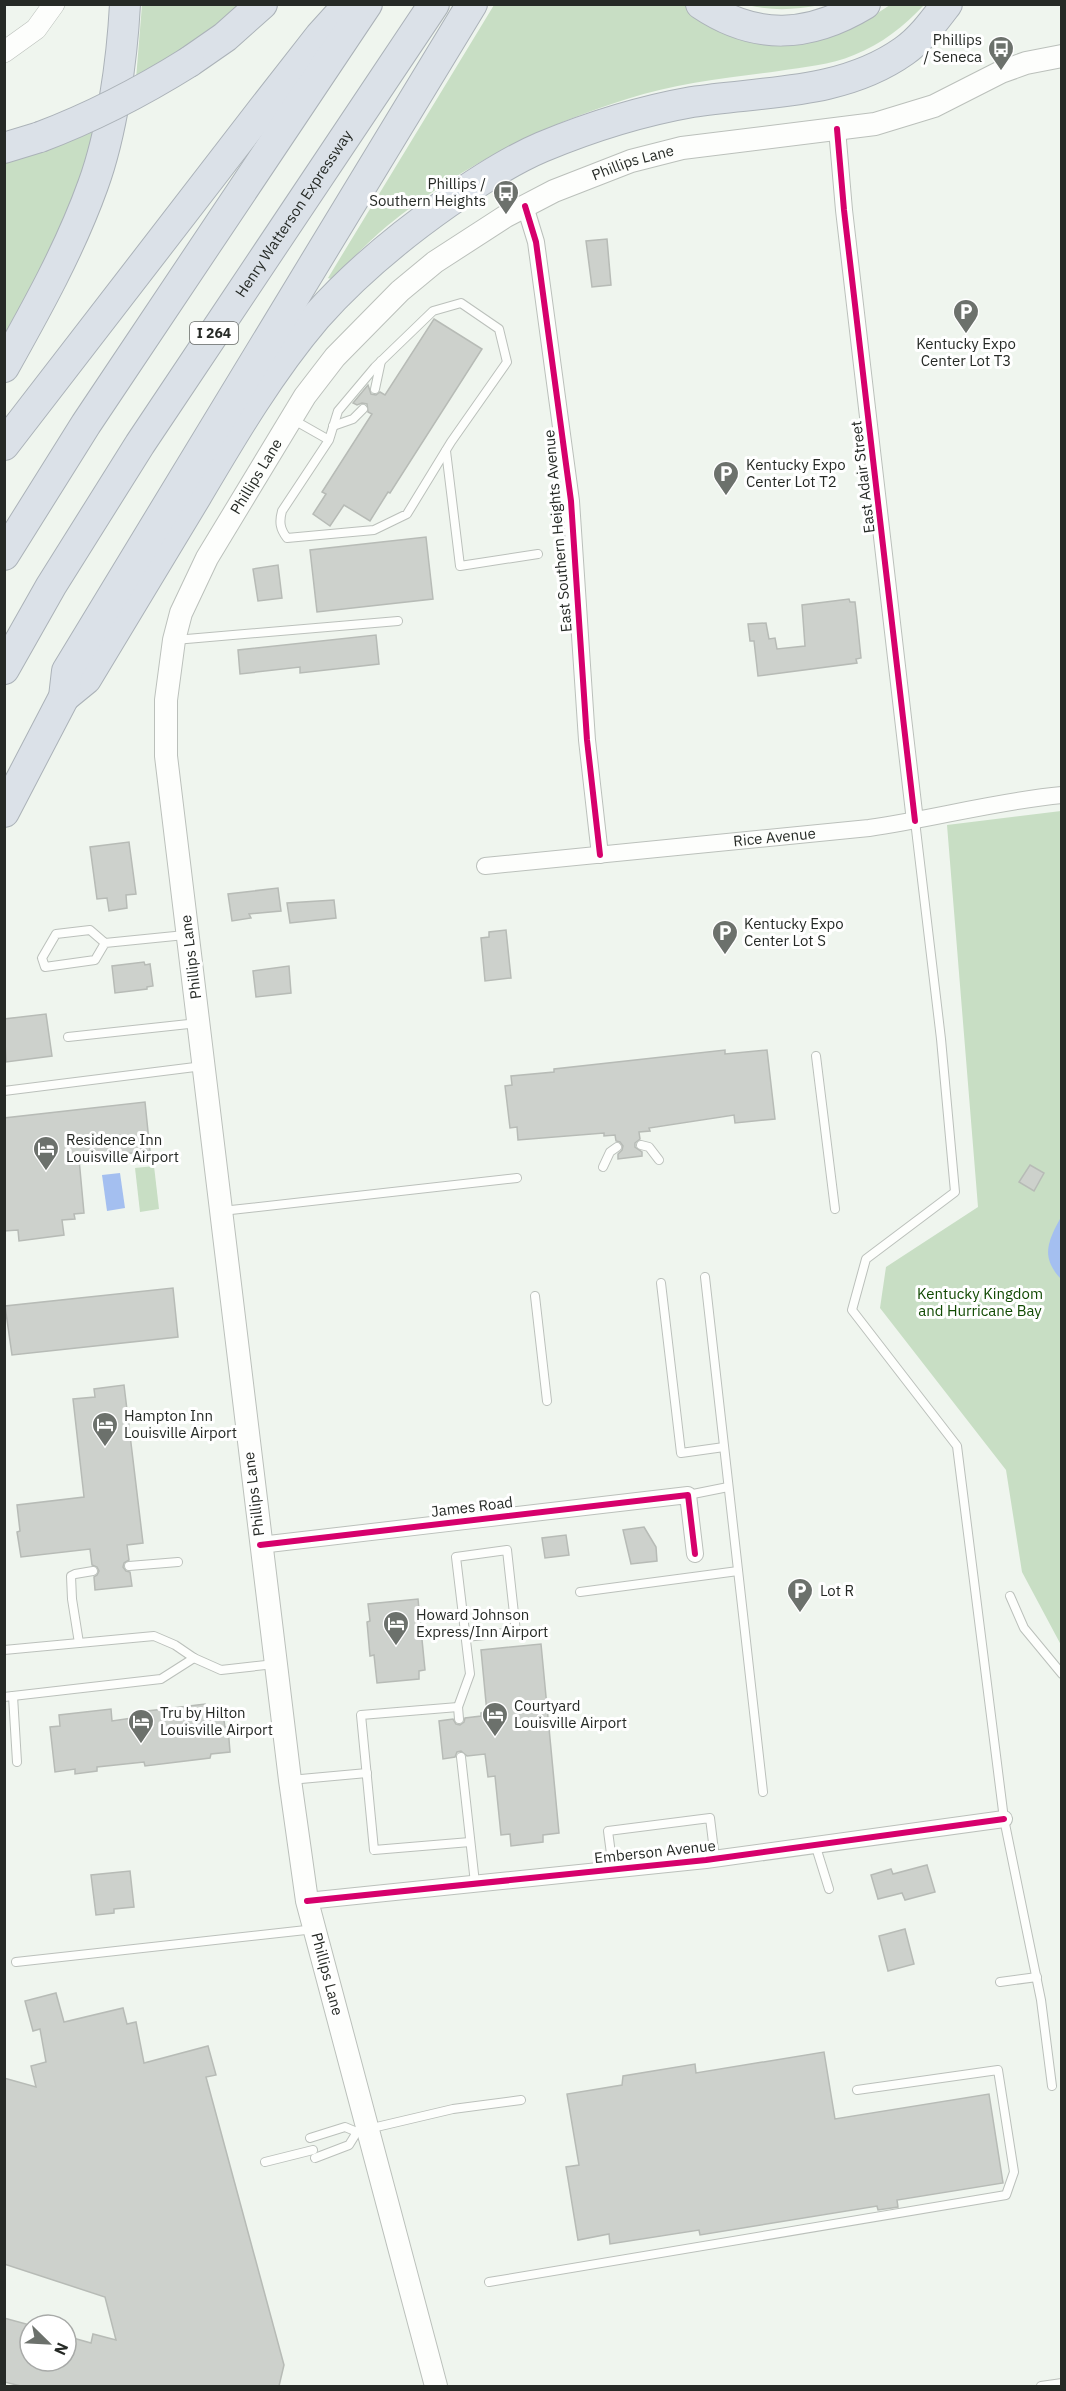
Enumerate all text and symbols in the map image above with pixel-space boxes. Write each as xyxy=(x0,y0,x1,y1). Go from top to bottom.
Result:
place label: Phillips / Seneca xyxy=(923,30,982,66)
bus stop icon: Phillips / Seneca xyxy=(986,34,1016,72)
street label: Henry Watterson Expressway xyxy=(231,126,356,301)
street label: Phillips Lane xyxy=(589,140,676,184)
place label: Phillips / Southern Heights xyxy=(369,174,486,210)
bus stop icon: Phillips / Southern Heights xyxy=(491,178,521,216)
parking icon: Kentucky Expo Center Lot T3 xyxy=(951,297,981,335)
road number: I 264 xyxy=(190,322,238,344)
place label: Kentucky Expo Center Lot T3 xyxy=(916,334,1016,370)
street label: East Adair Street xyxy=(846,420,879,534)
street label: East Southern Heights Avenue xyxy=(539,429,576,633)
street label: Phillips Lane xyxy=(226,435,286,518)
place label: Kentucky Expo Center Lot T2 xyxy=(746,455,846,491)
parking icon: Kentucky Expo Center Lot T2 xyxy=(711,459,741,497)
street label: Rice Avenue xyxy=(732,823,817,850)
street label: Phillips Lane xyxy=(176,914,205,1000)
place label: Kentucky Expo Center Lot S xyxy=(744,914,844,950)
parking icon: Kentucky Expo Center Lot S xyxy=(710,918,740,956)
place label: Residence Inn Louisville Airport xyxy=(66,1130,179,1166)
hotel icon: Residence Inn Louisville Airport xyxy=(31,1134,61,1172)
park label: Kentucky Kingdom and Hurricane Bay xyxy=(917,1284,1043,1320)
place label: Hampton Inn Louisville Airport xyxy=(124,1406,237,1442)
hotel icon: Hampton Inn Louisville Airport xyxy=(90,1410,120,1448)
street label: Phillips Lane xyxy=(239,1451,268,1537)
street label: James Road xyxy=(430,1492,514,1521)
parking icon: Lot R xyxy=(785,1576,815,1614)
place label: Lot R xyxy=(820,1581,854,1600)
place label: Howard Johnson Express/Inn Airport xyxy=(416,1605,548,1641)
hotel icon: Howard Johnson Express/Inn Airport xyxy=(381,1609,411,1647)
place label: Courtyard Louisville Airport xyxy=(514,1696,627,1732)
hotel icon: Courtyard Louisville Airport xyxy=(480,1700,510,1738)
place label: Tru by Hilton Louisville Airport xyxy=(160,1703,273,1739)
hotel icon: Tru by Hilton Louisville Airport xyxy=(126,1707,156,1745)
street label: Emberson Avenue xyxy=(593,1836,717,1867)
street label: Phillips Lane xyxy=(307,1930,348,2017)
north arrow xyxy=(18,2313,78,2373)
text: N xyxy=(50,2340,73,2358)

